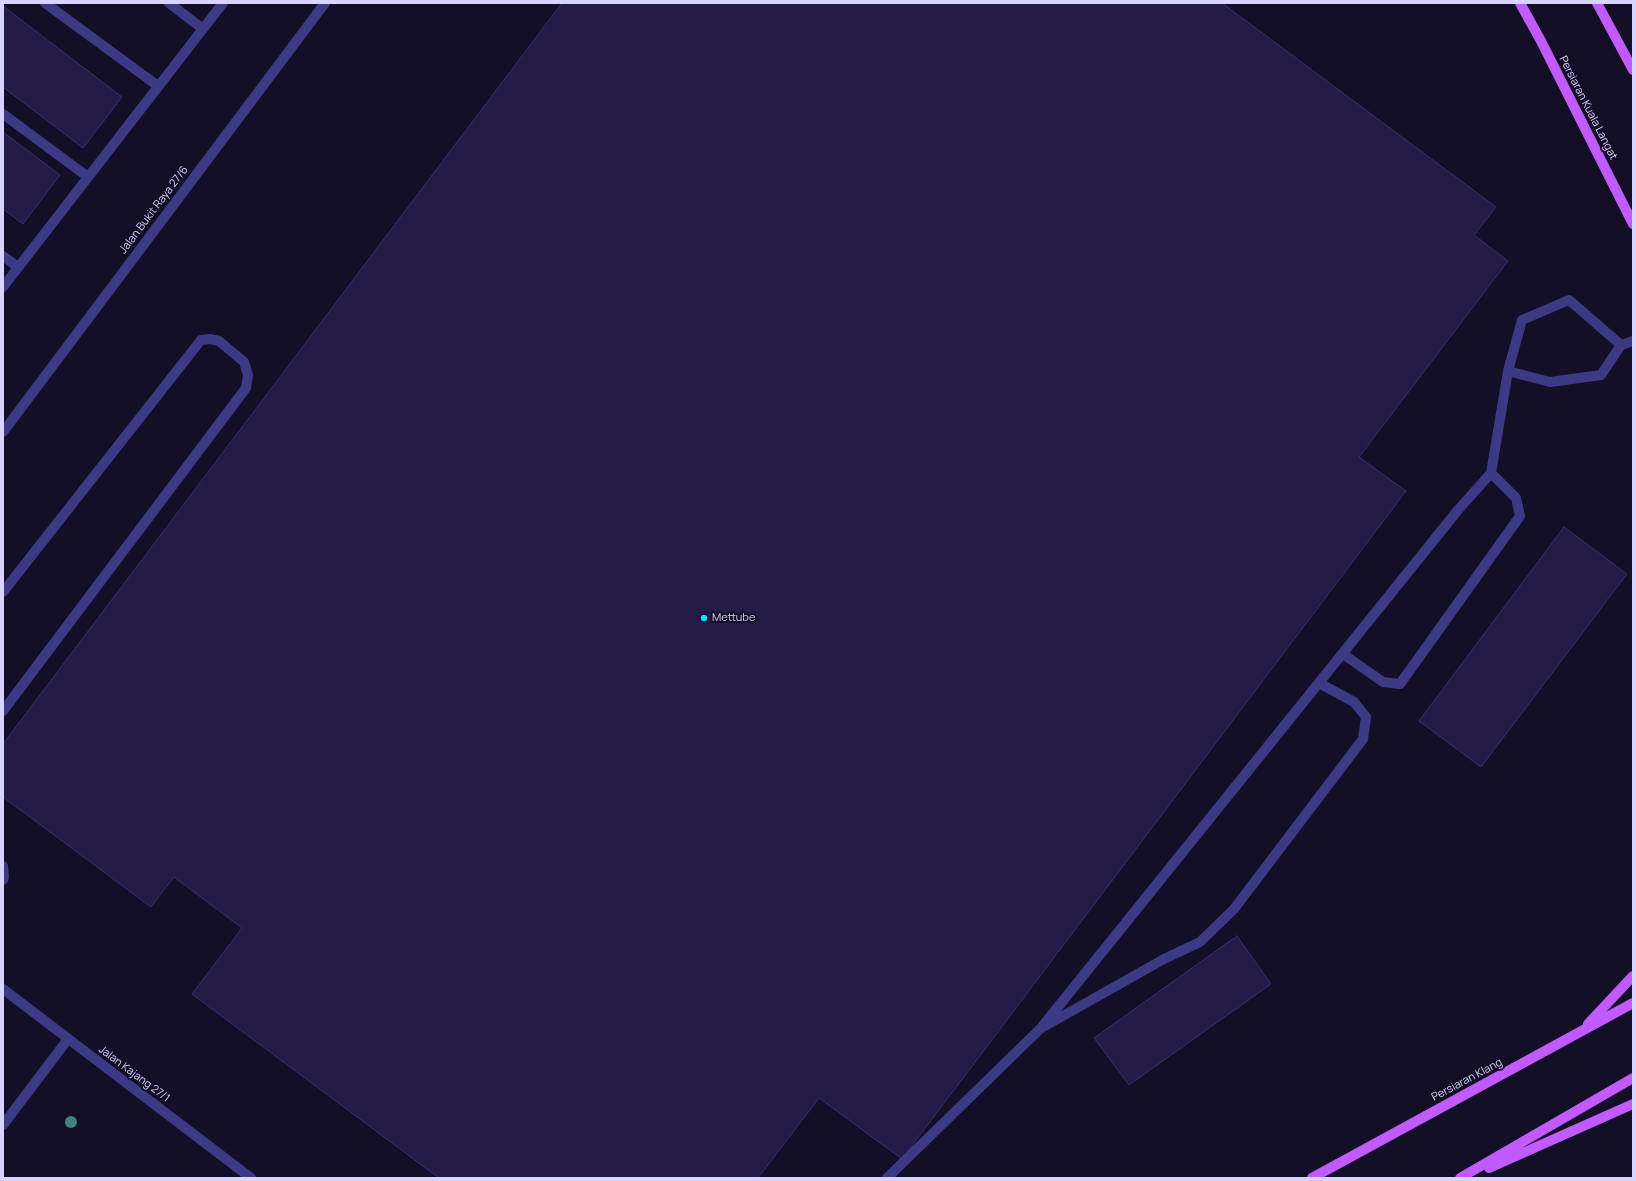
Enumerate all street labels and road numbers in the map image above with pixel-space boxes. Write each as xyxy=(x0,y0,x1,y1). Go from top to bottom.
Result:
street label: Persiaran Kuala Langat xyxy=(1556,54,1620,162)
street label: Jalan Bukit Raya 27/6 xyxy=(117,164,191,256)
street label: Jalan Kajang 27/1 xyxy=(96,1043,172,1105)
street label: Persiaran Klang xyxy=(1429,1056,1505,1104)

